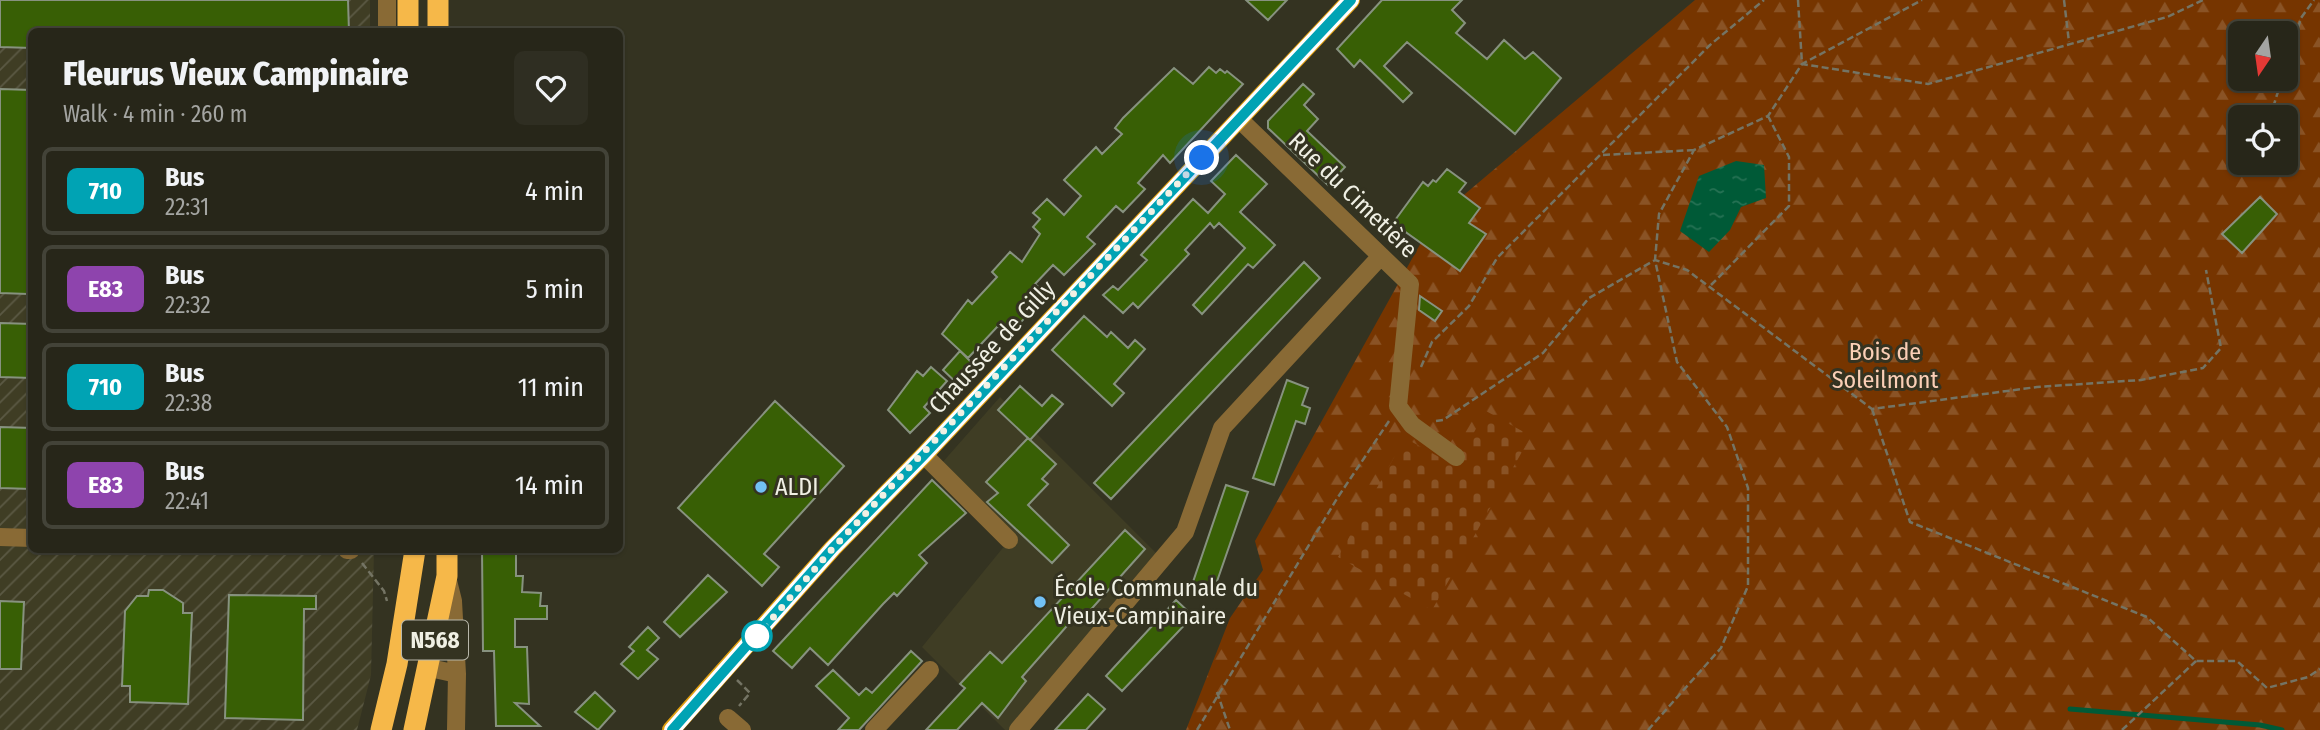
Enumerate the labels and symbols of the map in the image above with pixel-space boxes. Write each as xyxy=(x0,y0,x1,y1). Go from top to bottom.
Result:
north arrow xyxy=(2228,21,2298,91)
street label: Rue du Cimetière xyxy=(1283,127,1423,263)
your location xyxy=(1184,140,1219,175)
street label: Chaussée de Gilly xyxy=(923,274,1061,419)
park label: Bois de Soleilmont xyxy=(1832,338,1938,394)
place label: ALDI xyxy=(775,473,819,501)
marker: ALDI xyxy=(753,479,769,495)
place label: École Communale du Vieux-Campinaire xyxy=(1054,573,1258,630)
marker: École Communale du Vieux-Campinaire xyxy=(1032,594,1048,610)
road number: N568 xyxy=(402,620,468,660)
unlabelled marker xyxy=(742,621,772,651)

